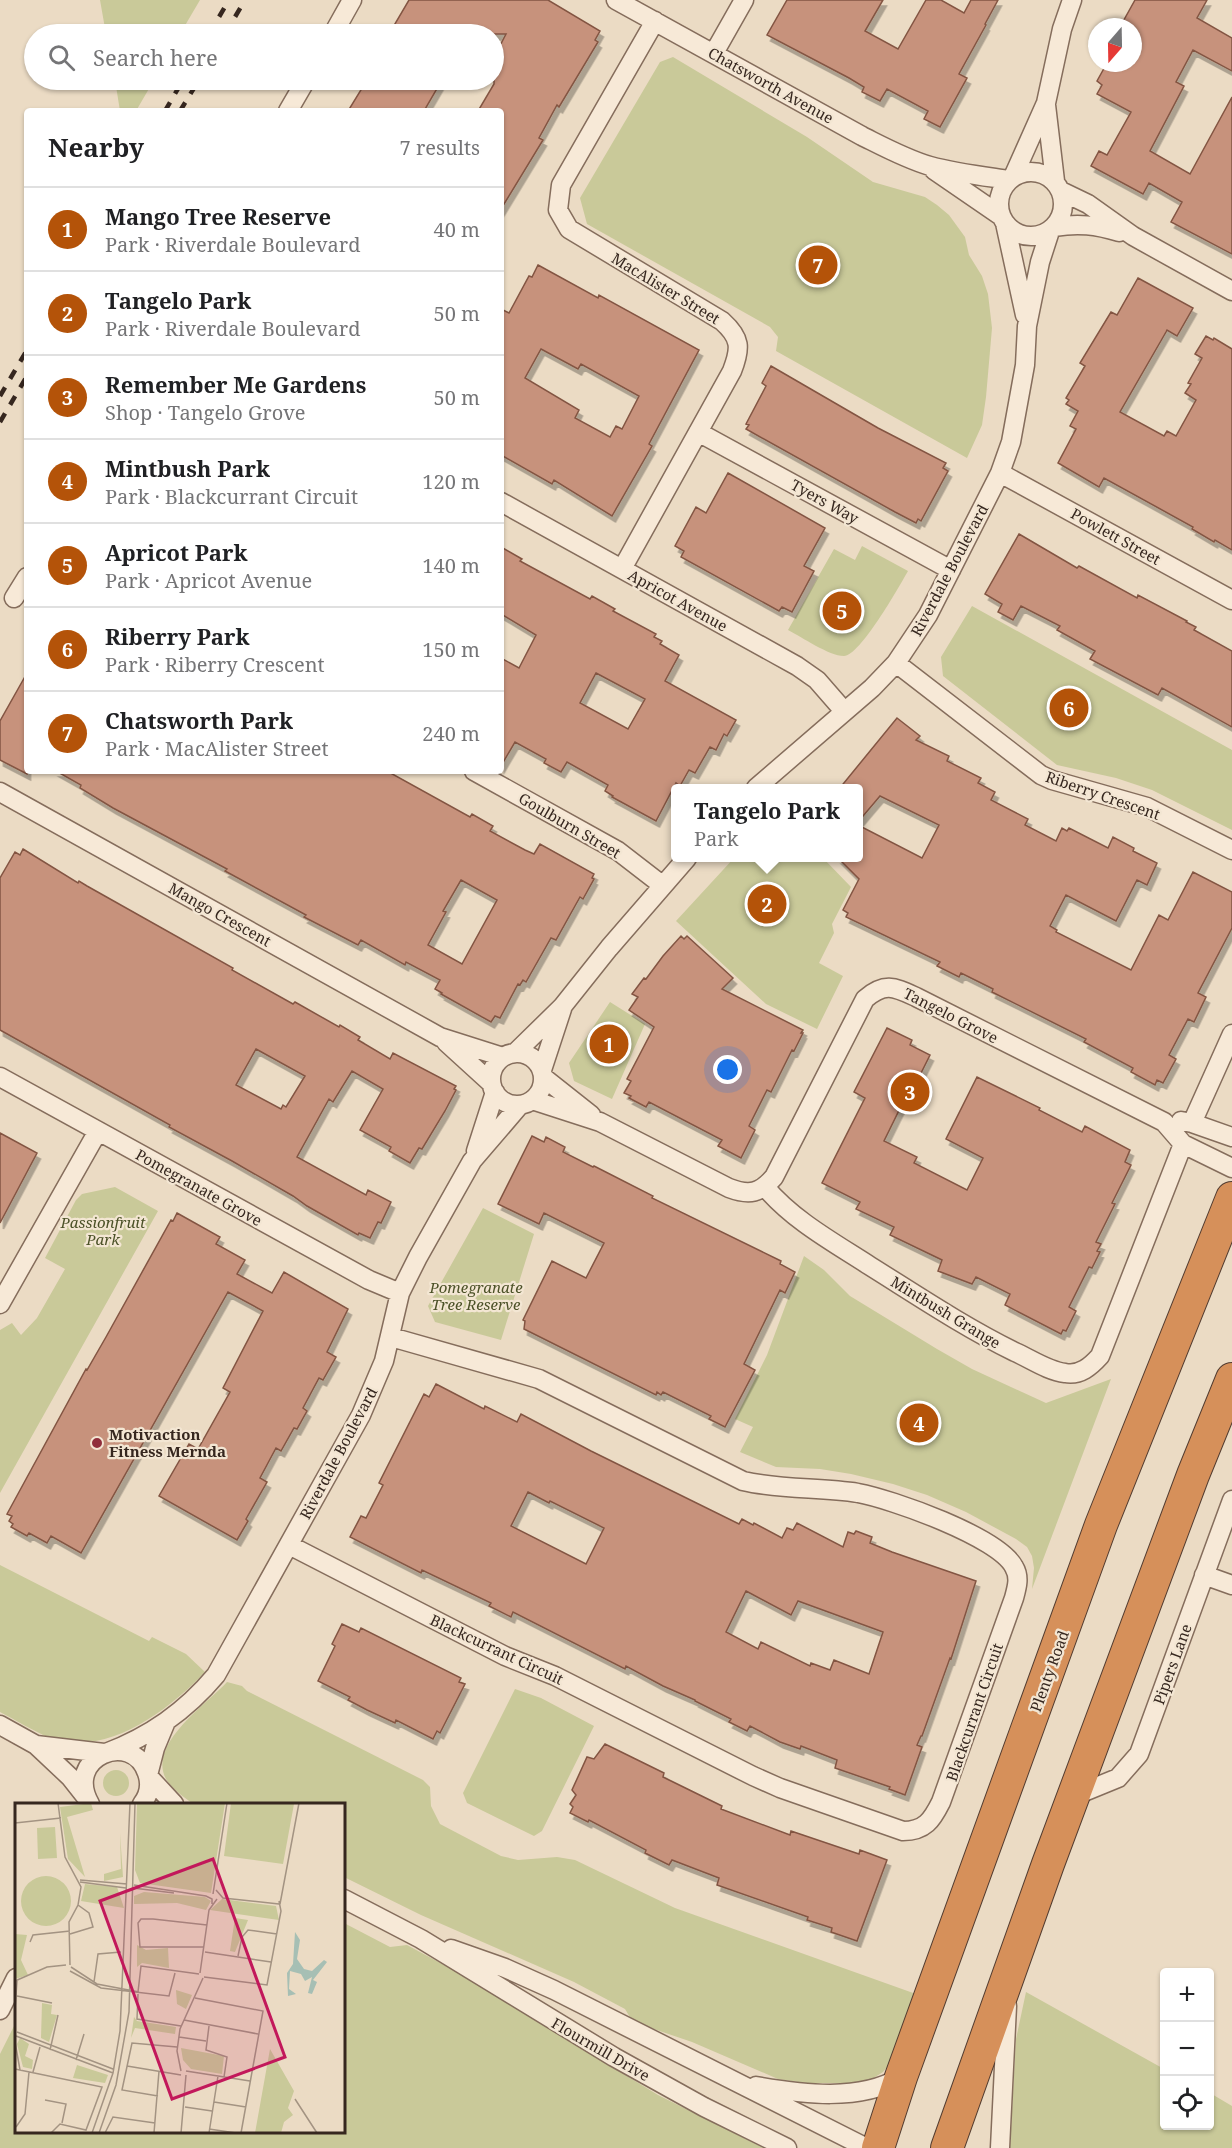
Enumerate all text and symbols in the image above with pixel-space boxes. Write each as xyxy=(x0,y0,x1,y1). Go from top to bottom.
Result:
north arrow xyxy=(1088,18,1142,72)
search box xyxy=(24,24,504,90)
icon: search xyxy=(45,41,78,74)
text: Search here xyxy=(93,42,218,72)
street label: Chatsworth Avenue xyxy=(705,42,837,128)
text: Nearby xyxy=(48,129,144,165)
text: 7 results xyxy=(400,134,480,161)
text: Mango Tree Reserve xyxy=(105,201,331,231)
text: 1 xyxy=(62,216,73,243)
text: 40 m xyxy=(434,216,480,243)
text: Park · Riverdale Boulevard xyxy=(105,231,360,258)
pin: 7 xyxy=(798,242,838,288)
street label: MacAlister Street xyxy=(608,248,724,328)
text: Tangelo Park xyxy=(105,285,251,315)
text: 2 xyxy=(62,300,73,327)
text: 50 m xyxy=(434,300,480,327)
text: Park · Riverdale Boulevard xyxy=(105,315,360,342)
text: Remember Me Gardens xyxy=(105,369,366,399)
text: 3 xyxy=(62,384,73,411)
text: 50 m xyxy=(434,384,480,411)
text: Shop · Tangelo Grove xyxy=(105,399,306,426)
text: Mintbush Park xyxy=(105,453,270,483)
text: 4 xyxy=(62,468,73,495)
text: 120 m xyxy=(422,468,480,495)
street label: Tyers Way xyxy=(787,474,863,528)
text: Park · Blackcurrant Circuit xyxy=(105,483,358,510)
street label: Riverdale Boulevard xyxy=(906,501,992,639)
street label: Powlett Street xyxy=(1068,503,1164,569)
text: Apricot Park xyxy=(105,537,248,567)
text: 5 xyxy=(62,552,73,579)
text: 140 m xyxy=(422,552,480,579)
street label: Apricot Avenue xyxy=(625,564,731,636)
text: Park · Apricot Avenue xyxy=(105,567,312,594)
pin: 5 xyxy=(822,588,862,634)
text: Riberry Park xyxy=(105,621,250,651)
text: 6 xyxy=(62,636,73,663)
text: 150 m xyxy=(422,636,480,663)
text: Park · Riberry Crescent xyxy=(105,651,325,678)
pin: 6 xyxy=(1050,686,1088,730)
text: Chatsworth Park xyxy=(105,705,293,735)
text: 7 xyxy=(62,720,73,747)
text: 240 m xyxy=(422,720,480,747)
text: Park · MacAlister Street xyxy=(105,735,329,762)
street label: Riberry Crescent xyxy=(1043,766,1163,824)
popup xyxy=(671,784,863,862)
street label: Goulburn Street xyxy=(515,788,625,862)
text: Tangelo Park xyxy=(694,795,840,825)
text: Park xyxy=(694,825,738,852)
street label: Mango Crescent xyxy=(165,878,275,950)
pin: 2 xyxy=(748,882,786,926)
street label: Tangelo Grove xyxy=(900,983,1002,1047)
pin: 1 xyxy=(590,1022,628,1066)
your location xyxy=(713,1055,742,1084)
pin: 3 xyxy=(890,1070,930,1114)
street label: Pomegranate Grove xyxy=(132,1144,266,1230)
park label: Passionfruit Park xyxy=(60,1212,146,1249)
street label: Mintbush Grange xyxy=(888,1271,1004,1353)
park label: Pomegranate Tree Reserve xyxy=(428,1277,523,1314)
street label: Riverdale Boulevard xyxy=(295,1384,381,1522)
pin: 4 xyxy=(900,1400,938,1446)
place label: Motivaction Fitness Mernda xyxy=(109,1424,226,1461)
marker: Motivaction Fitness Mernda xyxy=(90,1436,104,1450)
street label: Blackcurrant Circuit xyxy=(427,1609,567,1689)
street label: Pipers Lane xyxy=(1148,1621,1196,1707)
street label: Plenty Road xyxy=(1025,1628,1073,1714)
street label: Blackcurrant Circuit xyxy=(941,1640,1007,1784)
inset map xyxy=(15,1803,345,2133)
map controls xyxy=(1160,1968,1214,2130)
button: + xyxy=(1160,1968,1214,2022)
street label: Flourmill Drive xyxy=(548,2013,654,2085)
button: − xyxy=(1160,2022,1214,2076)
button: locate xyxy=(1160,2076,1214,2130)

